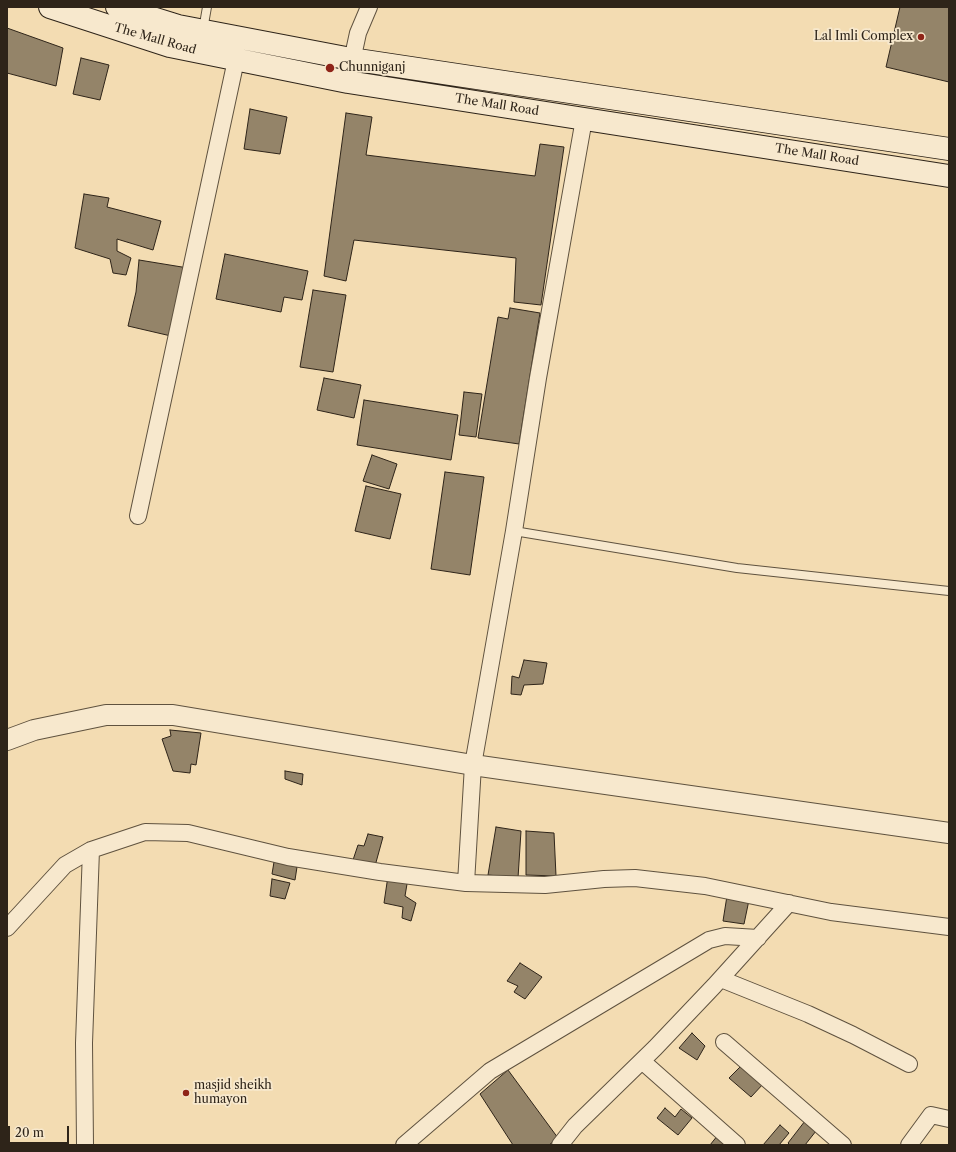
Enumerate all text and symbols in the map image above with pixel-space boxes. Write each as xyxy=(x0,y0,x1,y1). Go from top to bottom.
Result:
street label: The Mall Road xyxy=(112,20,198,58)
place label: Lal Imli Complex xyxy=(814,30,913,44)
marker: Lal Imli Complex xyxy=(916,32,926,42)
place label: Chunniganj xyxy=(339,61,405,75)
marker: Chunniganj xyxy=(324,62,336,74)
street label: The Mall Road xyxy=(454,91,540,119)
street label: The Mall Road xyxy=(774,141,860,169)
place label: masjid sheikh humayon xyxy=(194,1079,272,1107)
marker: masjid sheikh humayon xyxy=(181,1088,191,1098)
scale bar xyxy=(10,1118,71,1144)
text: 20 m xyxy=(15,1125,44,1140)

